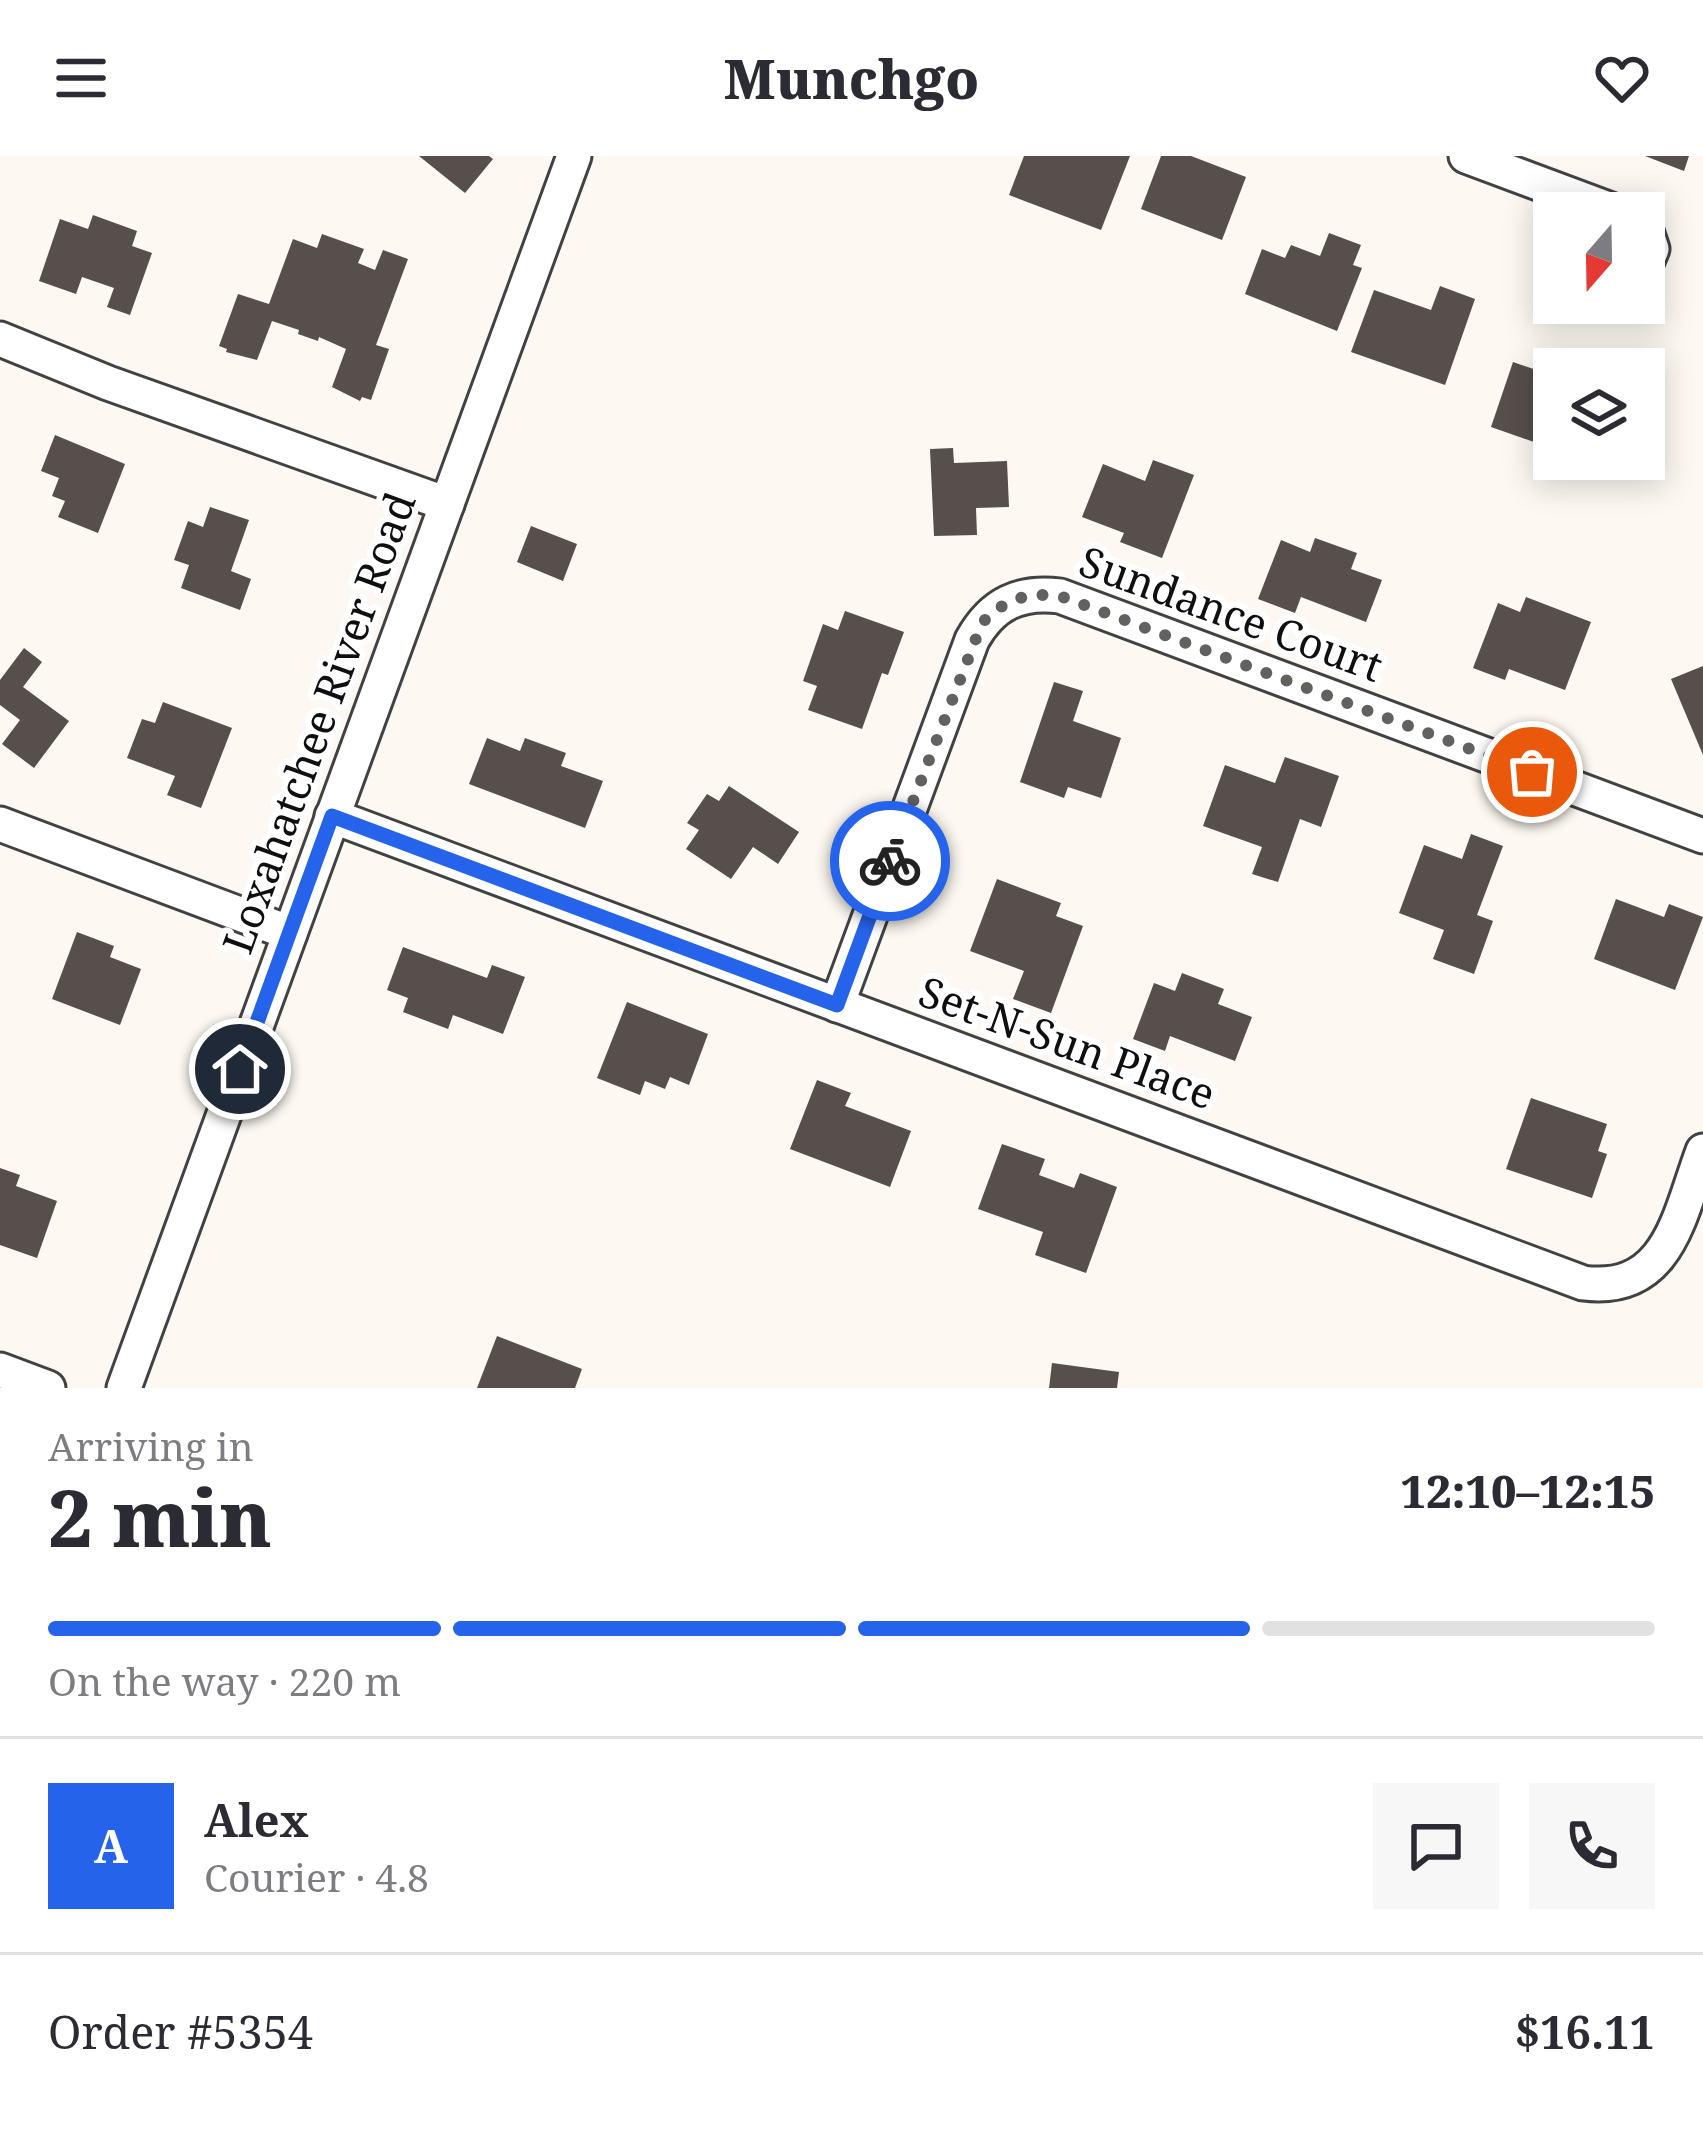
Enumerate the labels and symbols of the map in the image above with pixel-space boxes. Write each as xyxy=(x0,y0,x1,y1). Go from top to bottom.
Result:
north arrow xyxy=(1533,192,1665,324)
street label: Loxahatchee River Road xyxy=(208,484,428,961)
street label: Sundance Court xyxy=(1072,531,1391,694)
pin xyxy=(1481,721,1583,823)
courier xyxy=(830,801,950,921)
street label: Set-N-Sun Place xyxy=(912,962,1223,1122)
pin xyxy=(189,1018,291,1120)

